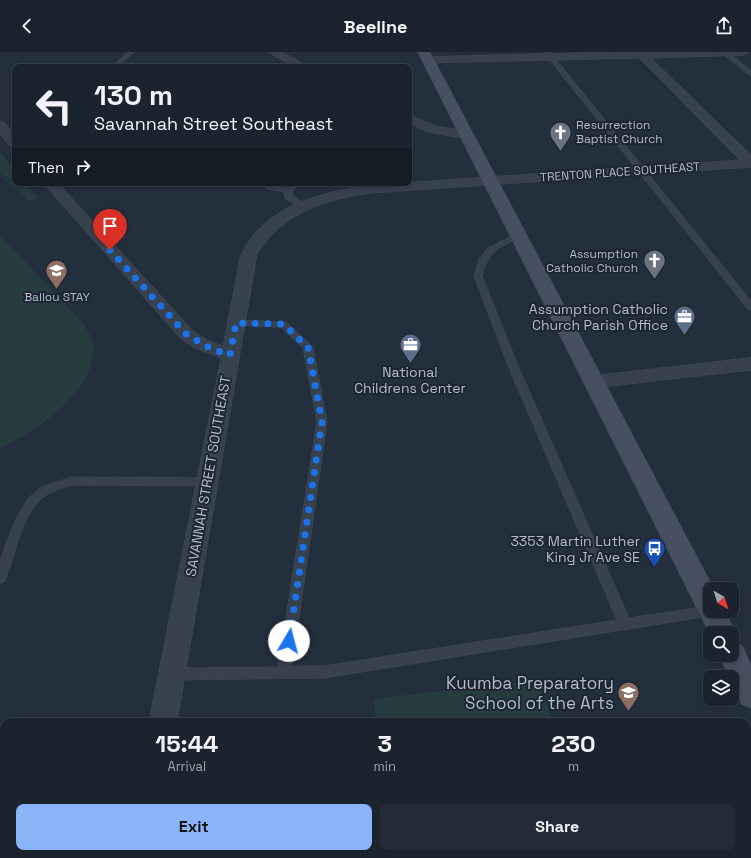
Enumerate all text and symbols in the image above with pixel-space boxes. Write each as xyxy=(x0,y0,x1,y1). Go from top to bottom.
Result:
icon: back xyxy=(16,15,38,37)
text: Beeline xyxy=(344,15,407,38)
icon: share xyxy=(713,15,735,37)
text: 130 m xyxy=(94,77,173,113)
icon: left xyxy=(28,80,80,132)
text: Savannah Street Southeast xyxy=(94,112,333,135)
place label: Resurrection Baptist Church xyxy=(576,117,663,147)
church icon: Resurrection Baptist Church xyxy=(547,119,573,152)
icon: right xyxy=(72,156,94,178)
text: Then xyxy=(28,158,64,177)
street label: TRENTON PLACE SOUTHEAST xyxy=(539,158,701,186)
pin xyxy=(93,209,127,250)
icon: arrive xyxy=(99,215,121,237)
place label: Assumption Catholic Church xyxy=(546,246,638,276)
church icon: Assumption Catholic Church xyxy=(641,248,667,281)
school or university icon: Ballou STAY xyxy=(44,257,70,290)
place label: Ballou STAY xyxy=(24,289,91,305)
place label: Assumption Catholic Church Parish Office xyxy=(529,300,668,334)
office icon: Assumption Catholic Church Parish Office xyxy=(671,304,697,337)
office icon: National Childrens Center xyxy=(397,331,423,364)
place label: National Childrens Center xyxy=(354,363,466,397)
street label: SAVANNAH STREET SOUTHEAST xyxy=(181,374,235,578)
place label: 3353 Martin Luther King Jr Ave SE xyxy=(510,532,640,566)
bus stop icon: 3353 Martin Luther King Jr Ave SE xyxy=(642,536,668,569)
north arrow xyxy=(703,582,739,618)
map controls xyxy=(703,582,739,706)
position arrow xyxy=(268,620,310,662)
button: search xyxy=(703,626,739,662)
button: layers xyxy=(703,670,739,706)
place label: Kuumba Preparatory School of the Arts xyxy=(446,672,614,714)
school or university icon: Kuumba Preparatory School of the Arts xyxy=(616,680,642,713)
text: 15:44 xyxy=(155,728,218,759)
text: 3 xyxy=(377,728,392,759)
text: 230 xyxy=(551,728,596,759)
text: Arrival xyxy=(167,758,206,775)
text: min xyxy=(374,758,396,775)
text: m xyxy=(568,758,579,775)
button: Exit xyxy=(16,804,372,850)
button: Share xyxy=(380,804,735,850)

